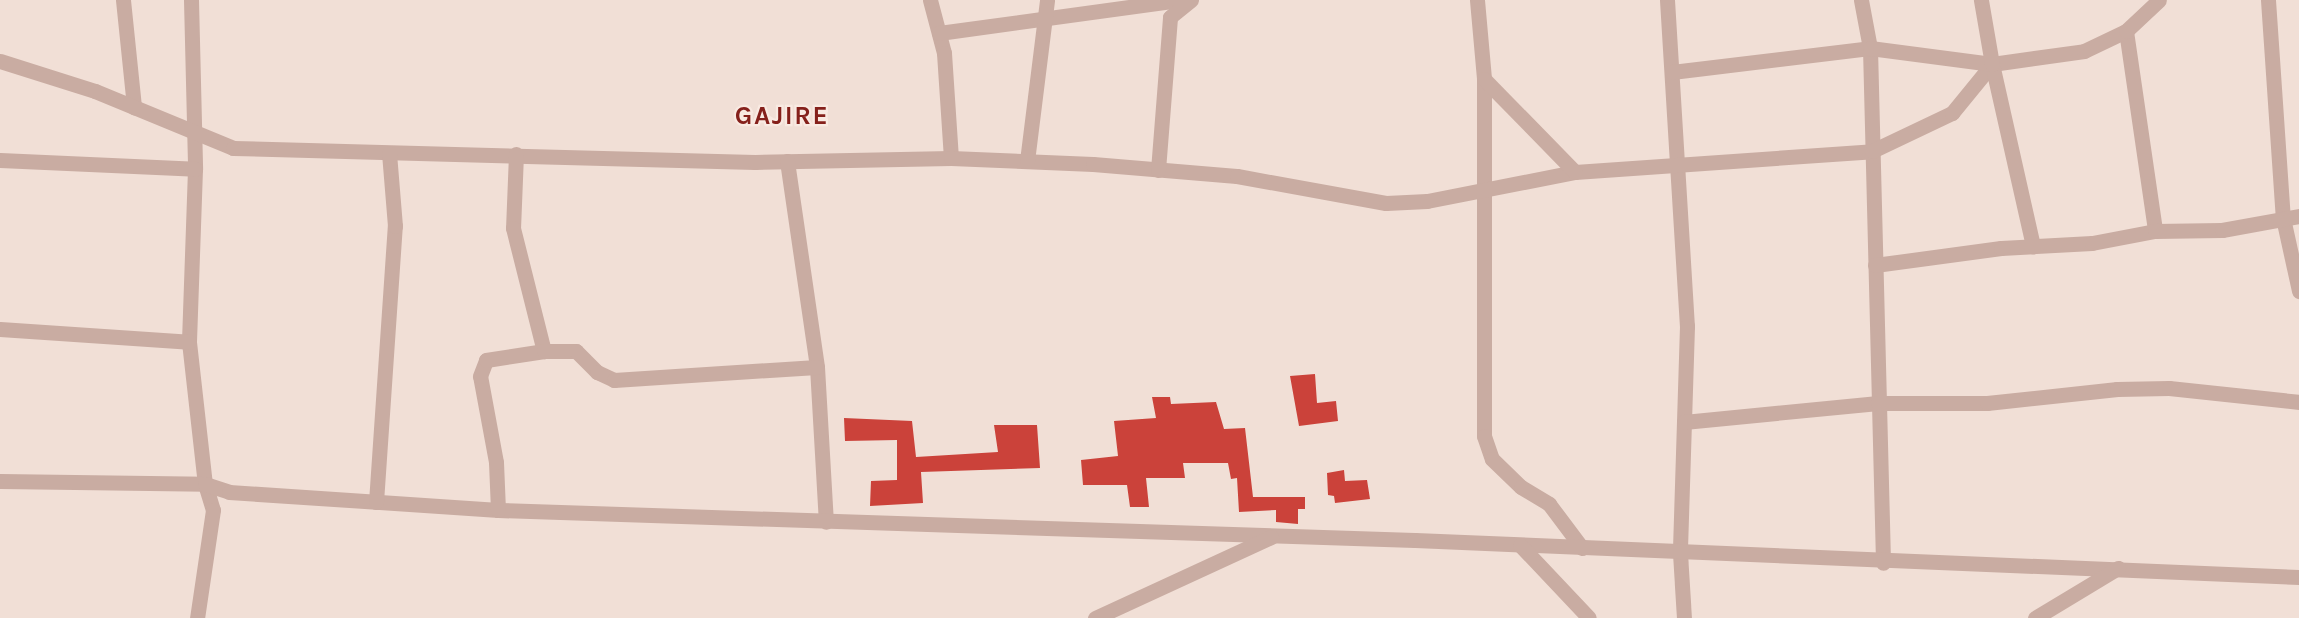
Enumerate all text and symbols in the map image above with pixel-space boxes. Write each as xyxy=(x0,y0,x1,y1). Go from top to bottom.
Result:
district label: GAJIRE xyxy=(735,100,829,132)

